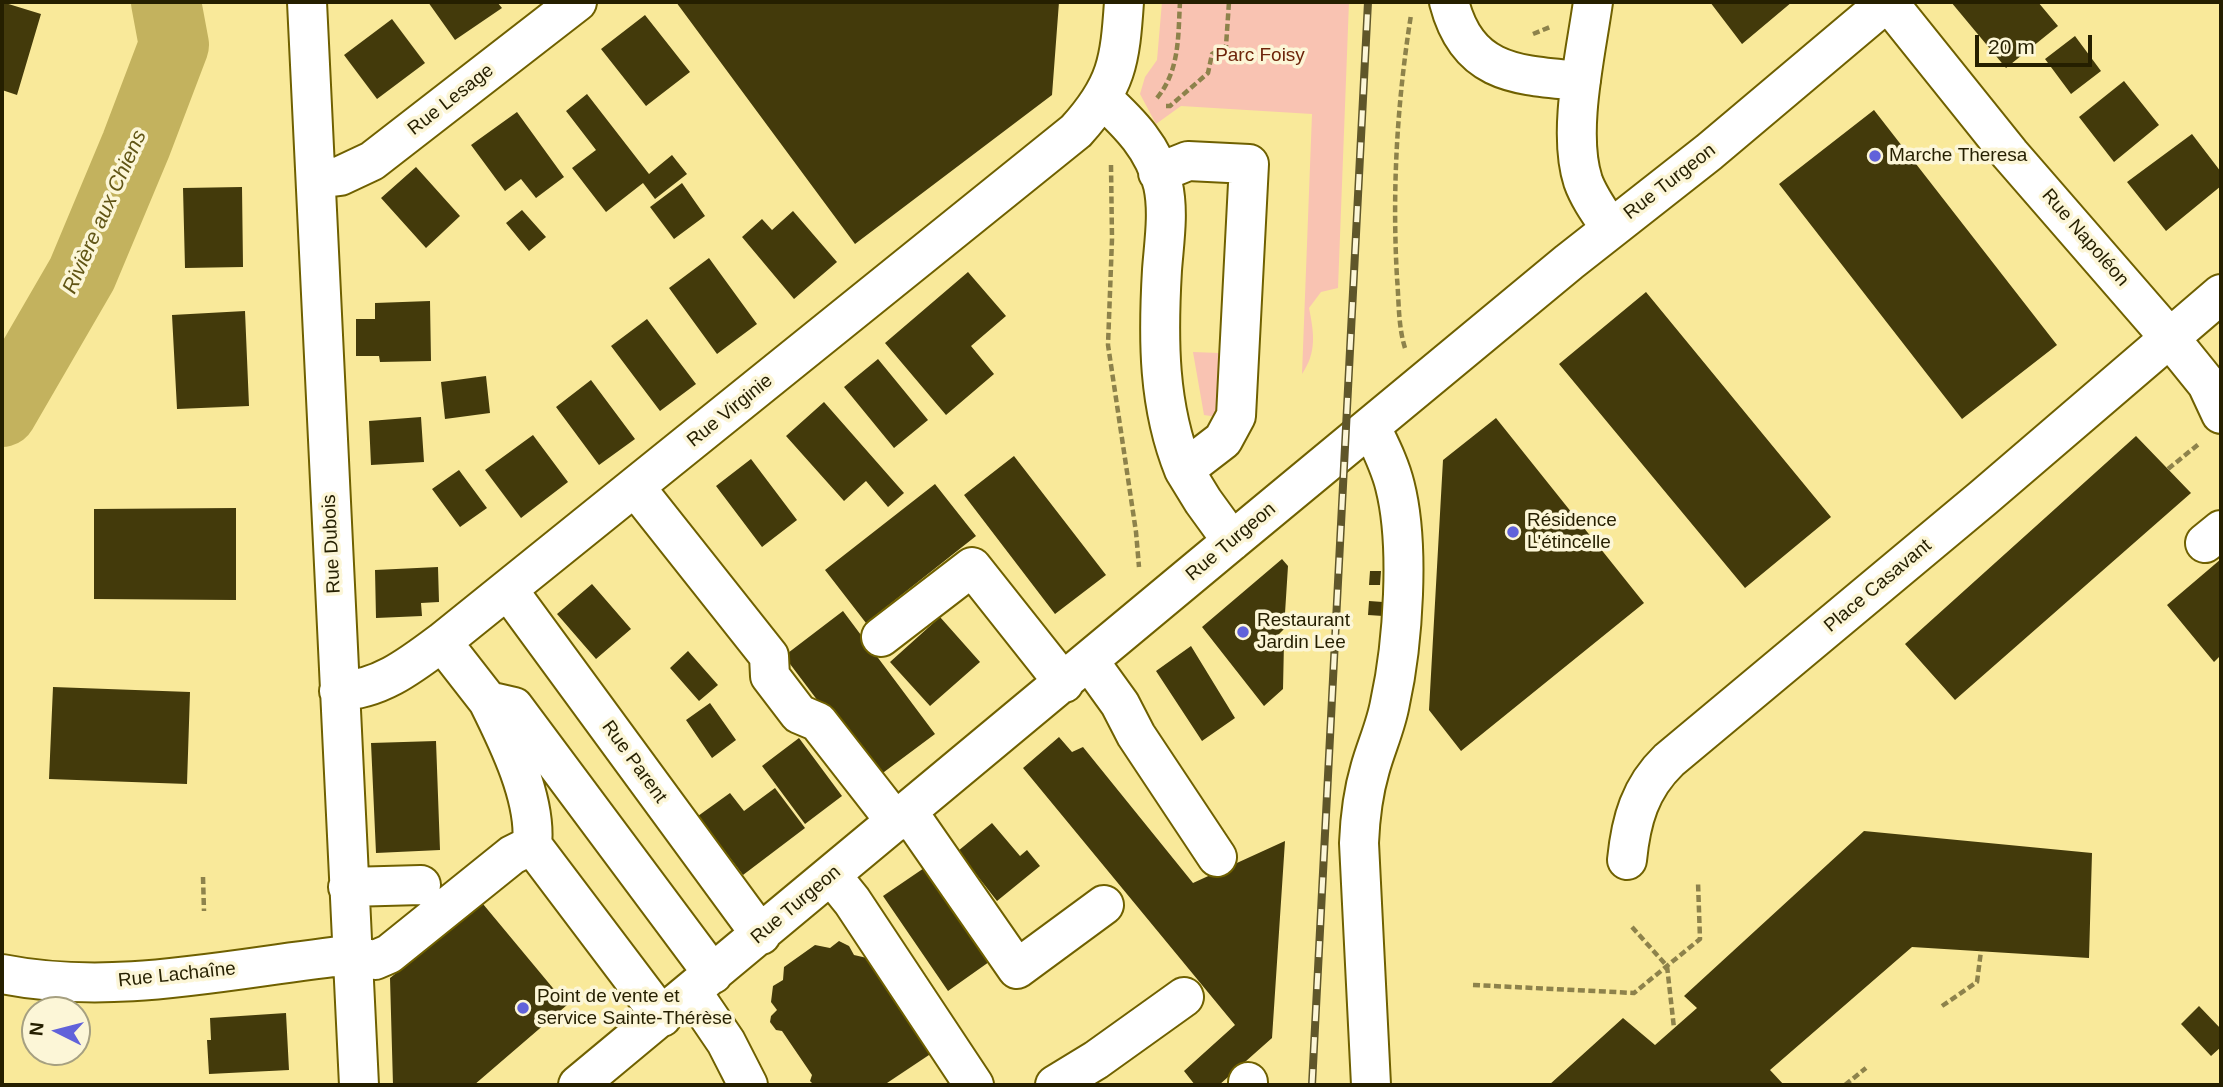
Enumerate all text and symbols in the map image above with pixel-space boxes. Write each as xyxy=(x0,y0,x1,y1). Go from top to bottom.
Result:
scale bar xyxy=(1978,21,2095,65)
text: 20 m xyxy=(1988,35,2035,58)
park label: Parc Foisy xyxy=(1215,45,1305,67)
street label: Rue Lesage xyxy=(404,59,498,141)
water label: Rivière aux Chiens xyxy=(58,126,152,298)
street label: Rue Turgeon xyxy=(1620,139,1720,225)
place label: Marche Theresa xyxy=(1889,145,2027,167)
marker: Marche Theresa xyxy=(1867,148,1883,164)
street label: Rue Napoléon xyxy=(2037,185,2133,291)
street label: Rue Virginie xyxy=(683,370,777,452)
street label: Rue Dubois xyxy=(318,494,346,594)
street label: Rue Turgeon xyxy=(1181,498,1281,586)
place label: Résidence L'étincelle xyxy=(1527,510,1617,554)
marker: Résidence L'étincelle xyxy=(1505,524,1521,540)
street label: Place Casavant xyxy=(1820,534,1936,638)
place label: Restaurant Jardin Lee xyxy=(1257,610,1350,654)
marker: Restaurant Jardin Lee xyxy=(1235,624,1251,640)
street label: Rue Parent xyxy=(597,716,671,808)
street label: Rue Turgeon xyxy=(746,861,846,949)
street label: Rue Lachaîne xyxy=(117,957,237,993)
place label: Point de vente et service Sainte-Thérèse xyxy=(537,986,732,1030)
north arrow xyxy=(21,996,91,1066)
marker: Point de vente et service Sainte-Thérèse xyxy=(515,1000,531,1016)
text: N xyxy=(25,1021,48,1037)

